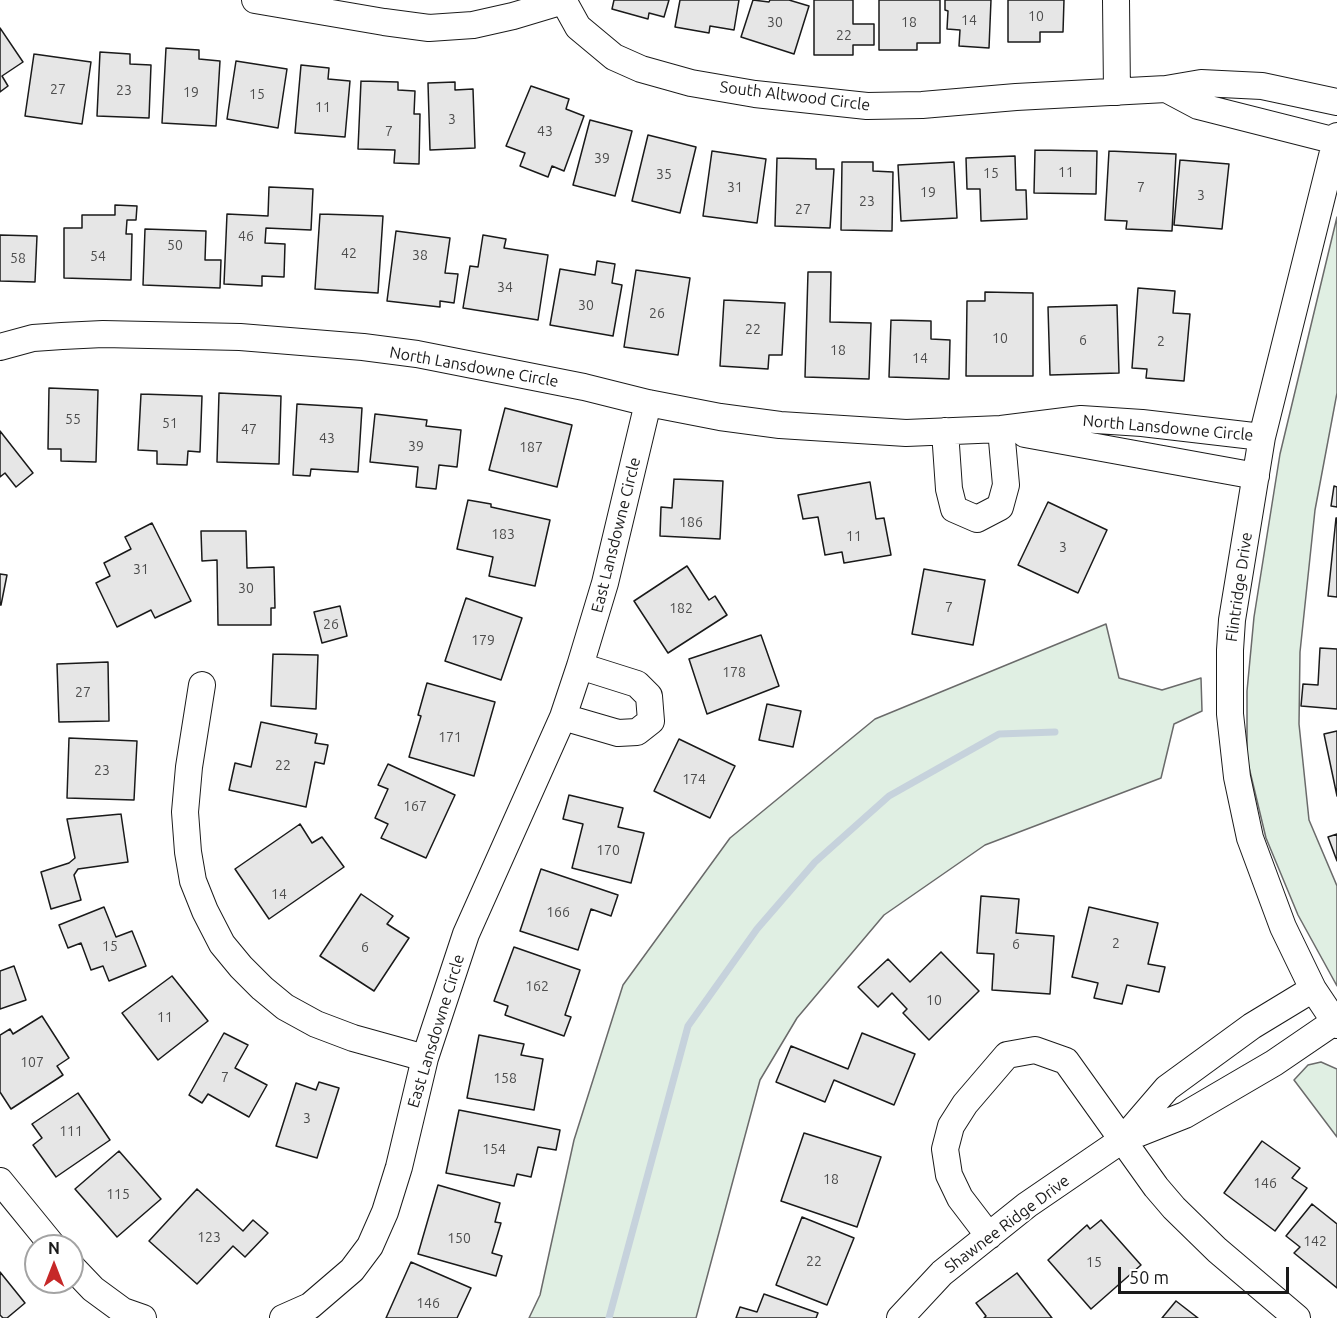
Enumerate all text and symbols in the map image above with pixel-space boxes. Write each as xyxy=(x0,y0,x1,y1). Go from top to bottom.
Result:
house number: 10 xyxy=(1028,8,1044,24)
house number: 14 xyxy=(961,12,977,28)
house number: 30 xyxy=(767,14,783,30)
house number: 18 xyxy=(901,14,917,30)
house number: 22 xyxy=(836,27,852,43)
street label: South Altwood Circle xyxy=(719,77,871,115)
house number: 27 xyxy=(50,81,66,97)
house number: 23 xyxy=(116,82,132,98)
house number: 19 xyxy=(183,84,199,100)
house number: 15 xyxy=(249,86,265,102)
house number: 11 xyxy=(315,99,331,115)
house number: 3 xyxy=(448,111,456,127)
house number: 7 xyxy=(385,123,393,139)
house number: 43 xyxy=(537,123,553,139)
house number: 39 xyxy=(594,150,610,166)
house number: 11 xyxy=(1058,164,1074,180)
house number: 15 xyxy=(983,165,999,181)
house number: 35 xyxy=(656,166,672,182)
house number: 31 xyxy=(727,179,743,195)
house number: 7 xyxy=(1137,179,1145,195)
house number: 19 xyxy=(920,184,936,200)
house number: 3 xyxy=(1197,187,1205,203)
house number: 23 xyxy=(859,193,875,209)
house number: 27 xyxy=(795,201,811,217)
house number: 46 xyxy=(238,228,254,244)
house number: 50 xyxy=(167,237,183,253)
house number: 42 xyxy=(341,245,357,261)
house number: 38 xyxy=(412,247,428,263)
house number: 54 xyxy=(90,248,106,264)
house number: 58 xyxy=(10,250,26,266)
house number: 34 xyxy=(497,279,513,295)
house number: 30 xyxy=(578,297,594,313)
house number: 26 xyxy=(649,305,665,321)
house number: 22 xyxy=(745,321,761,337)
house number: 10 xyxy=(992,330,1008,346)
house number: 6 xyxy=(1079,332,1087,348)
house number: 2 xyxy=(1157,333,1165,349)
house number: 18 xyxy=(830,342,846,358)
street label: North Lansdowne Circle xyxy=(388,343,560,391)
house number: 14 xyxy=(912,350,928,366)
house number: 55 xyxy=(65,411,81,427)
street label: North Lansdowne Circle xyxy=(1082,411,1254,445)
house number: 51 xyxy=(162,415,178,431)
house number: 47 xyxy=(241,421,257,437)
house number: 43 xyxy=(319,430,335,446)
house number: 39 xyxy=(408,438,424,454)
house number: 187 xyxy=(519,439,543,455)
street label: East Lansdowne Circle xyxy=(587,455,645,615)
house number: 186 xyxy=(679,514,703,530)
house number: 183 xyxy=(491,526,515,542)
house number: 11 xyxy=(846,528,862,544)
street label: Flintridge Drive xyxy=(1222,531,1256,643)
house number: 3 xyxy=(1059,539,1067,555)
house number: 31 xyxy=(133,561,149,577)
house number: 30 xyxy=(238,580,254,596)
house number: 7 xyxy=(945,599,953,615)
house number: 182 xyxy=(669,600,693,616)
house number: 26 xyxy=(323,616,339,632)
house number: 179 xyxy=(471,632,495,648)
house number: 178 xyxy=(722,664,746,680)
house number: 27 xyxy=(75,684,91,700)
house number: 171 xyxy=(438,729,462,745)
house number: 22 xyxy=(275,757,291,773)
house number: 23 xyxy=(94,762,110,778)
house number: 174 xyxy=(682,771,706,787)
house number: 167 xyxy=(403,798,427,814)
house number: 170 xyxy=(596,842,620,858)
house number: 14 xyxy=(271,886,287,902)
house number: 166 xyxy=(546,904,570,920)
house number: 2 xyxy=(1112,935,1120,951)
house number: 6 xyxy=(1012,936,1020,952)
house number: 15 xyxy=(102,938,118,954)
house number: 6 xyxy=(361,939,369,955)
street label: East Lansdowne Circle xyxy=(404,952,468,1110)
house number: 162 xyxy=(525,978,549,994)
house number: 10 xyxy=(926,992,942,1008)
house number: 11 xyxy=(157,1009,173,1025)
house number: 107 xyxy=(20,1054,44,1070)
house number: 7 xyxy=(221,1069,229,1085)
house number: 158 xyxy=(493,1070,517,1086)
house number: 3 xyxy=(303,1110,311,1126)
house number: 111 xyxy=(59,1123,83,1139)
house number: 154 xyxy=(482,1141,506,1157)
house number: 18 xyxy=(823,1171,839,1187)
street label: Shawnee Ridge Drive xyxy=(941,1171,1073,1277)
house number: 146 xyxy=(1253,1175,1277,1191)
house number: 115 xyxy=(106,1186,130,1202)
house number: 123 xyxy=(197,1229,221,1245)
house number: 150 xyxy=(447,1230,471,1246)
house number: 142 xyxy=(1303,1233,1327,1249)
north arrow xyxy=(24,1234,84,1294)
text: N xyxy=(48,1239,60,1257)
house number: 22 xyxy=(806,1253,822,1269)
house number: 15 xyxy=(1086,1254,1102,1270)
scale bar xyxy=(1121,1255,1292,1293)
text: 50 m xyxy=(1129,1267,1169,1287)
house number: 146 xyxy=(416,1295,440,1311)

